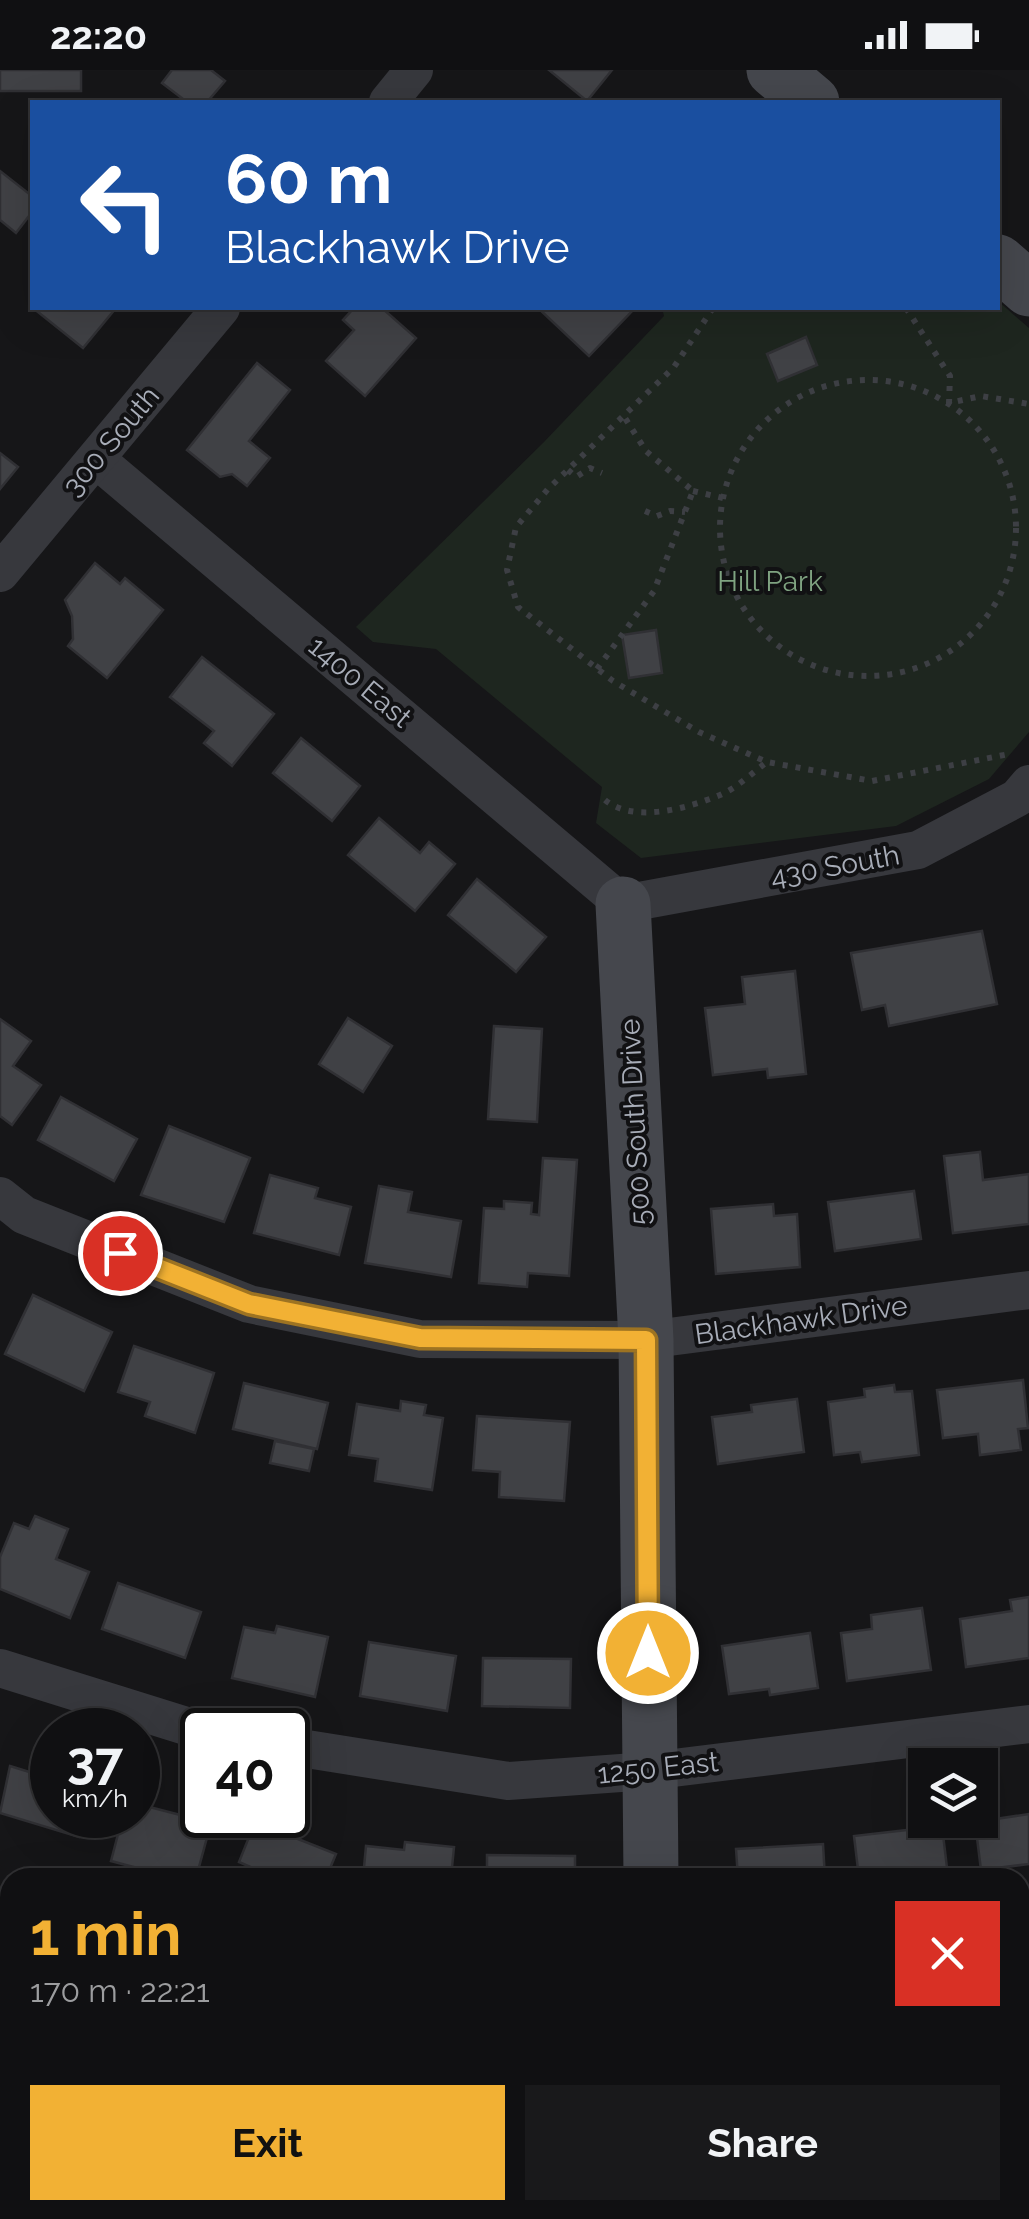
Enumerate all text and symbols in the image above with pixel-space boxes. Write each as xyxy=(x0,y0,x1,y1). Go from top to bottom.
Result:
text: 22:20 xyxy=(50,13,147,58)
text: 60 m xyxy=(225,137,392,219)
icon: left xyxy=(60,140,190,270)
text: Blackhawk Drive xyxy=(225,221,570,274)
street label: 300 South xyxy=(56,380,166,502)
park label: Hill Park xyxy=(717,565,823,598)
street label: 1400 East xyxy=(302,630,419,735)
street label: 430 South xyxy=(768,838,902,894)
street label: 500 South Drive xyxy=(613,1018,657,1226)
pin xyxy=(78,1211,163,1296)
icon: arrive xyxy=(93,1226,148,1281)
street label: Blackhawk Drive xyxy=(693,1289,909,1351)
position arrow xyxy=(596,1601,700,1705)
speed limit sign: 40 xyxy=(180,1708,310,1838)
text: 37 xyxy=(67,1731,123,1790)
street label: 1250 East xyxy=(596,1745,721,1791)
map controls xyxy=(908,1748,998,1838)
button: layers xyxy=(908,1748,998,1838)
text: km/h xyxy=(62,1783,128,1813)
text: 1 min xyxy=(30,1899,181,1969)
button: close xyxy=(895,1901,1000,2006)
text: 170 m · 22:21 xyxy=(30,1972,210,2009)
button: Exit xyxy=(30,2085,505,2200)
button: Share xyxy=(525,2085,1000,2200)

